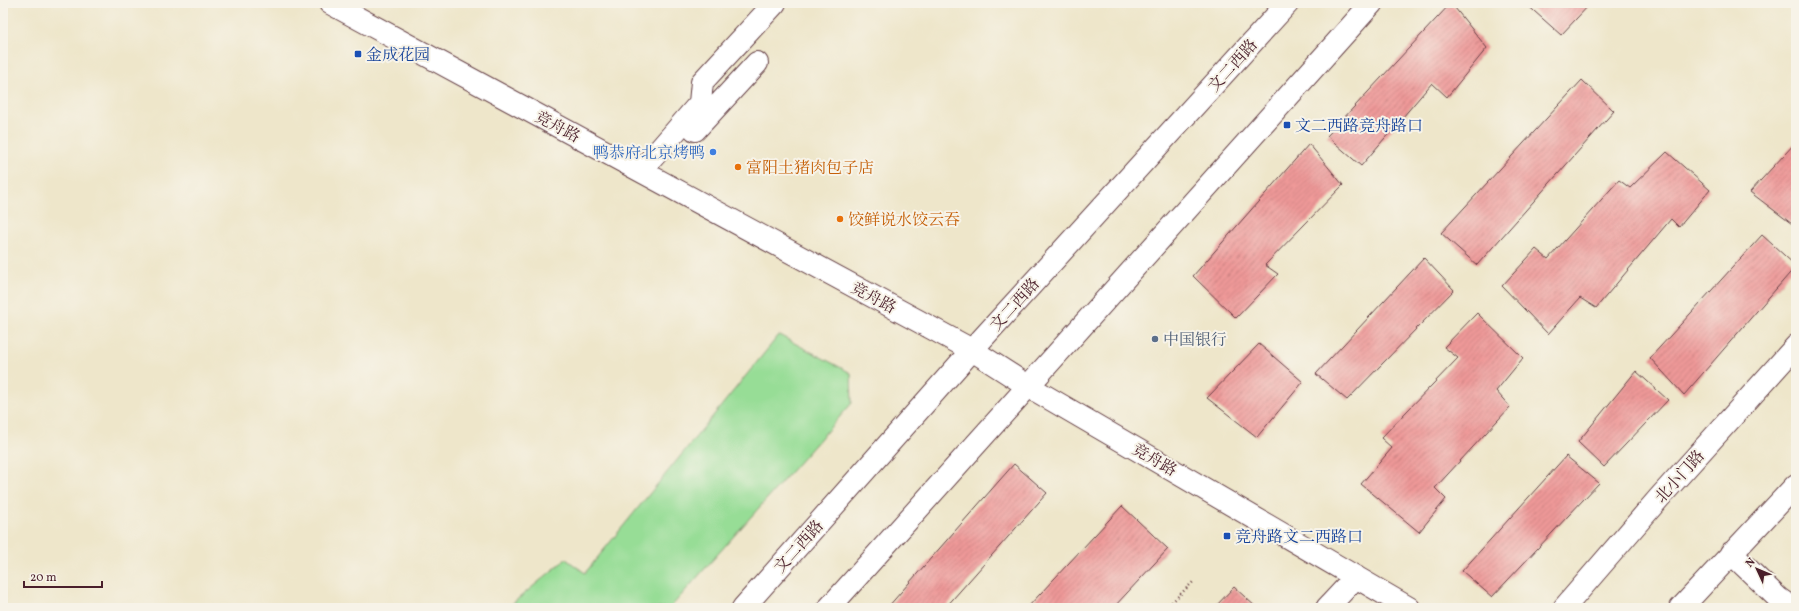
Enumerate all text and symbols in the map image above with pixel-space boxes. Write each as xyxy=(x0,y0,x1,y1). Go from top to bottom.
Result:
street label: 文二西路 xyxy=(1204,35,1263,97)
place label: 金成花园 xyxy=(366,45,430,67)
marker: 金成花园 xyxy=(353,49,363,59)
street label: 竞舟路 xyxy=(531,107,583,149)
place label: 文二西路竞舟路口 xyxy=(1295,116,1423,138)
marker: 文二西路竞舟路口 xyxy=(1282,120,1292,130)
place label: 鸭恭府北京烤鸭 xyxy=(593,143,705,165)
marker: 鸭恭府北京烤鸭 xyxy=(708,147,718,157)
place label: 富阳土猪肉包子店 xyxy=(746,158,874,180)
marker: 富阳土猪肉包子店 xyxy=(733,162,743,172)
place label: 饺鲜说水饺云吞 xyxy=(848,210,960,232)
marker: 饺鲜说水饺云吞 xyxy=(835,214,845,224)
street label: 文二西路 xyxy=(986,274,1045,336)
street label: 竞舟路 xyxy=(847,278,899,320)
place label: 中国银行 xyxy=(1163,330,1227,352)
marker: 中国银行 xyxy=(1150,334,1160,344)
street label: 竞舟路 xyxy=(1128,439,1180,482)
street label: 北小门路 xyxy=(1651,446,1710,508)
street label: 文二西路 xyxy=(770,516,829,578)
place label: 竞舟路文二西路口 xyxy=(1235,527,1363,549)
marker: 竞舟路文二西路口 xyxy=(1222,531,1232,541)
north arrow xyxy=(1737,549,1777,589)
text: N xyxy=(1743,555,1759,571)
scale bar xyxy=(24,563,102,589)
text: 20 m xyxy=(30,570,57,586)

